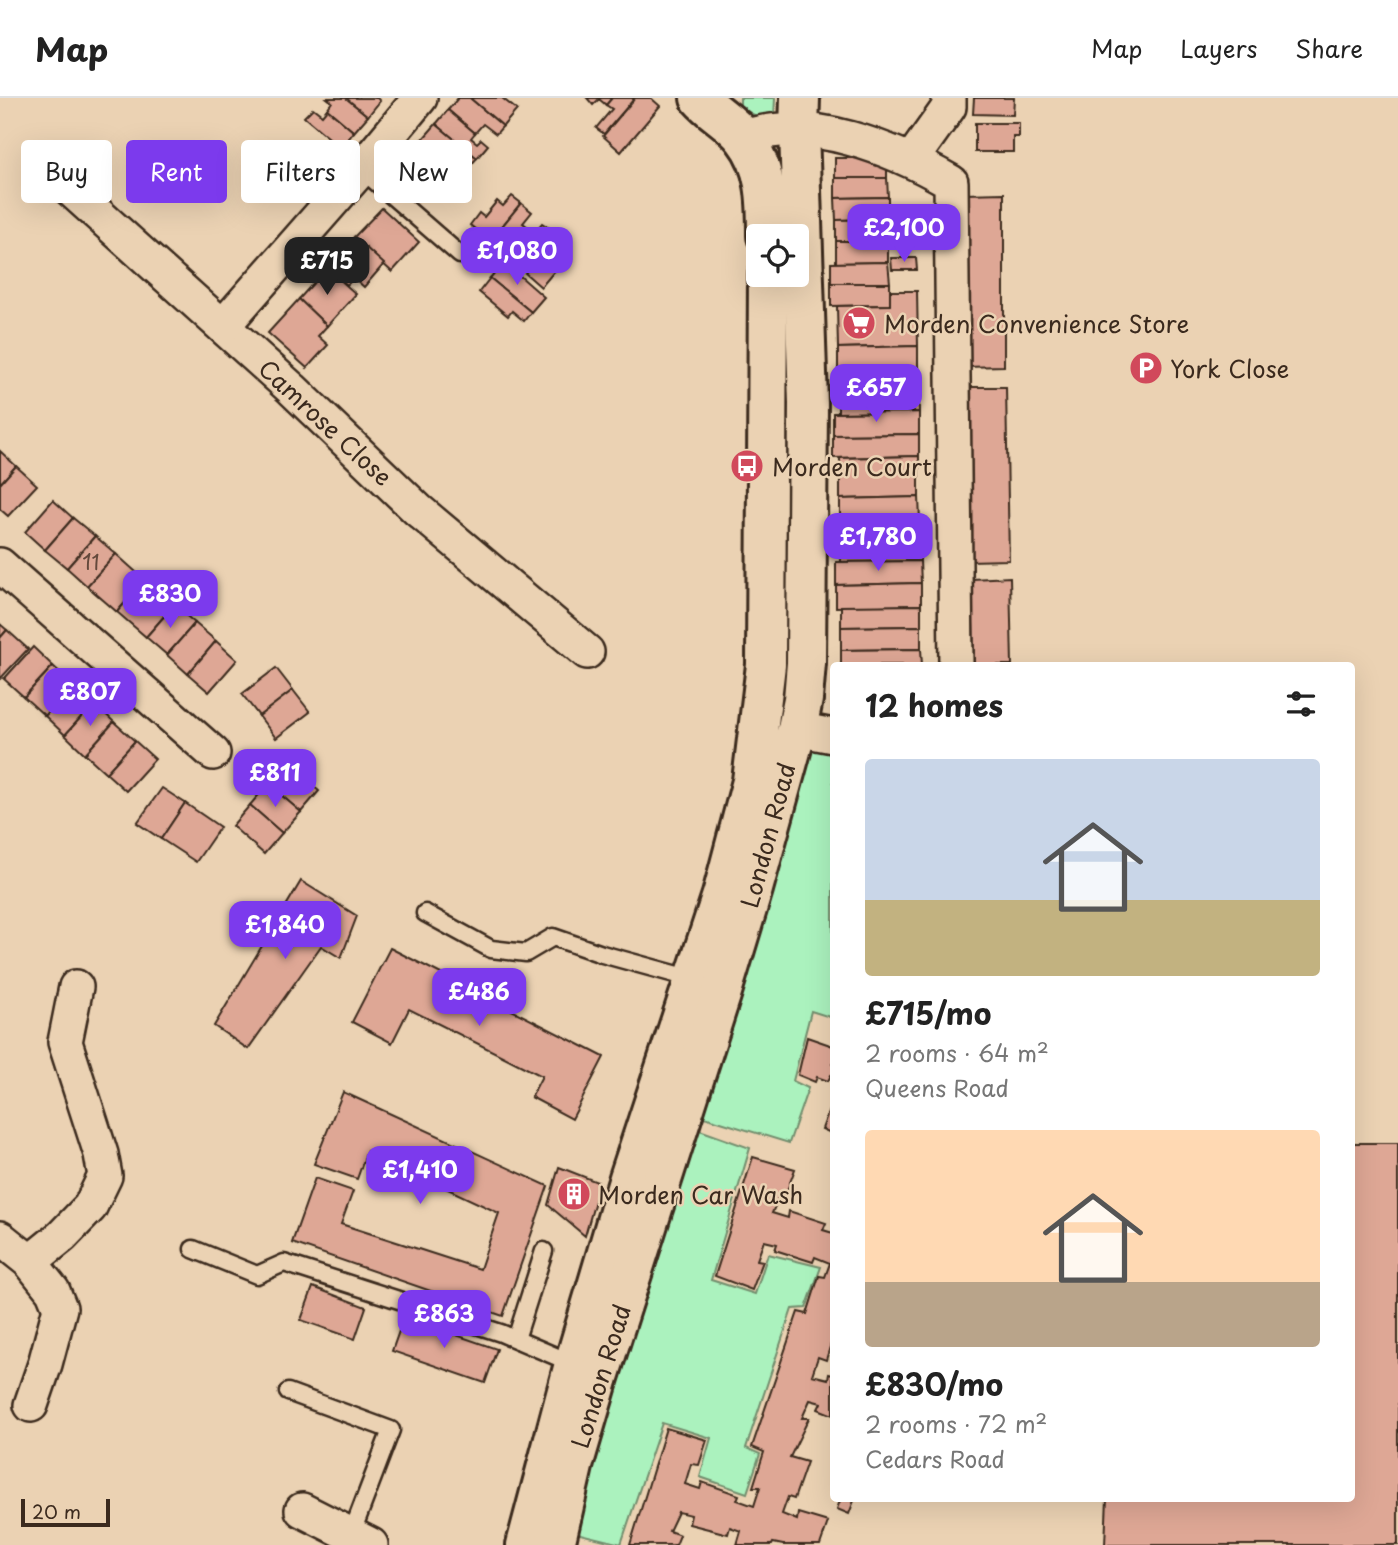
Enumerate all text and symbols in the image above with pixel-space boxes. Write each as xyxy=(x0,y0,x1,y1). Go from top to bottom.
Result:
text: Map xyxy=(35,23,108,73)
text: Map xyxy=(1091,30,1142,66)
text: Layers xyxy=(1180,30,1257,66)
text: Share xyxy=(1295,30,1363,66)
chip: Buy xyxy=(21,140,112,203)
chip: Rent xyxy=(126,140,227,203)
chip: Filters xyxy=(241,140,360,203)
chip: New xyxy=(374,140,472,203)
pin: £2,100 xyxy=(847,204,961,264)
text: £2,100 xyxy=(863,209,945,244)
map controls xyxy=(746,224,809,287)
button: locate xyxy=(746,224,809,287)
pin: £1,080 xyxy=(460,228,574,287)
text: £1,080 xyxy=(477,232,557,267)
pin: £715 xyxy=(286,238,368,297)
text: £715 xyxy=(300,242,354,277)
supermarket icon: Morden Convenience Store xyxy=(840,304,878,342)
place label: Morden Convenience Store xyxy=(884,305,1189,341)
parking icon: York Close xyxy=(1127,349,1165,387)
street label: Camrose Close xyxy=(251,350,401,494)
place label: York Close xyxy=(1170,350,1289,386)
pin: £657 xyxy=(835,364,917,424)
text: £657 xyxy=(846,369,906,404)
bus stop icon: Morden Court xyxy=(728,447,766,485)
place label: Morden Court xyxy=(772,448,932,484)
pin: £1,780 xyxy=(821,514,935,573)
text: £1,780 xyxy=(840,518,916,553)
house number: 11 xyxy=(82,545,100,577)
pin: £830 xyxy=(129,570,211,630)
text: £830 xyxy=(139,575,201,610)
pin: £807 xyxy=(49,668,131,728)
text: £807 xyxy=(59,673,121,708)
text: 12 homes xyxy=(865,682,1003,727)
icon: filters xyxy=(1282,685,1320,723)
pin: £811 xyxy=(234,750,316,809)
text: £811 xyxy=(249,754,301,789)
street label: London Road xyxy=(730,758,804,912)
icon: home xyxy=(1030,804,1156,930)
pin: £1,840 xyxy=(228,902,342,961)
text: £1,840 xyxy=(245,906,325,941)
pin: £486 xyxy=(438,968,520,1028)
text: £486 xyxy=(448,973,510,1008)
text: £715/mo xyxy=(865,990,991,1035)
text: 2 rooms · 64 m² xyxy=(865,1035,1049,1070)
text: Queens Road xyxy=(865,1070,1009,1105)
pin: £1,410 xyxy=(363,1146,477,1206)
text: £1,410 xyxy=(382,1151,458,1186)
building icon: Morden Car Wash xyxy=(555,1175,593,1213)
icon: home xyxy=(1030,1175,1156,1301)
place label: Morden Car Wash xyxy=(598,1176,803,1212)
pin: £863 xyxy=(403,1290,485,1350)
text: £863 xyxy=(414,1295,474,1330)
street label: London Road xyxy=(561,1300,639,1452)
text: £830/mo xyxy=(865,1361,1003,1406)
text: 2 rooms · 72 m² xyxy=(865,1406,1047,1441)
text: Cedars Road xyxy=(865,1441,1005,1476)
scale bar xyxy=(21,1496,110,1528)
text: 20 m xyxy=(32,1497,81,1525)

